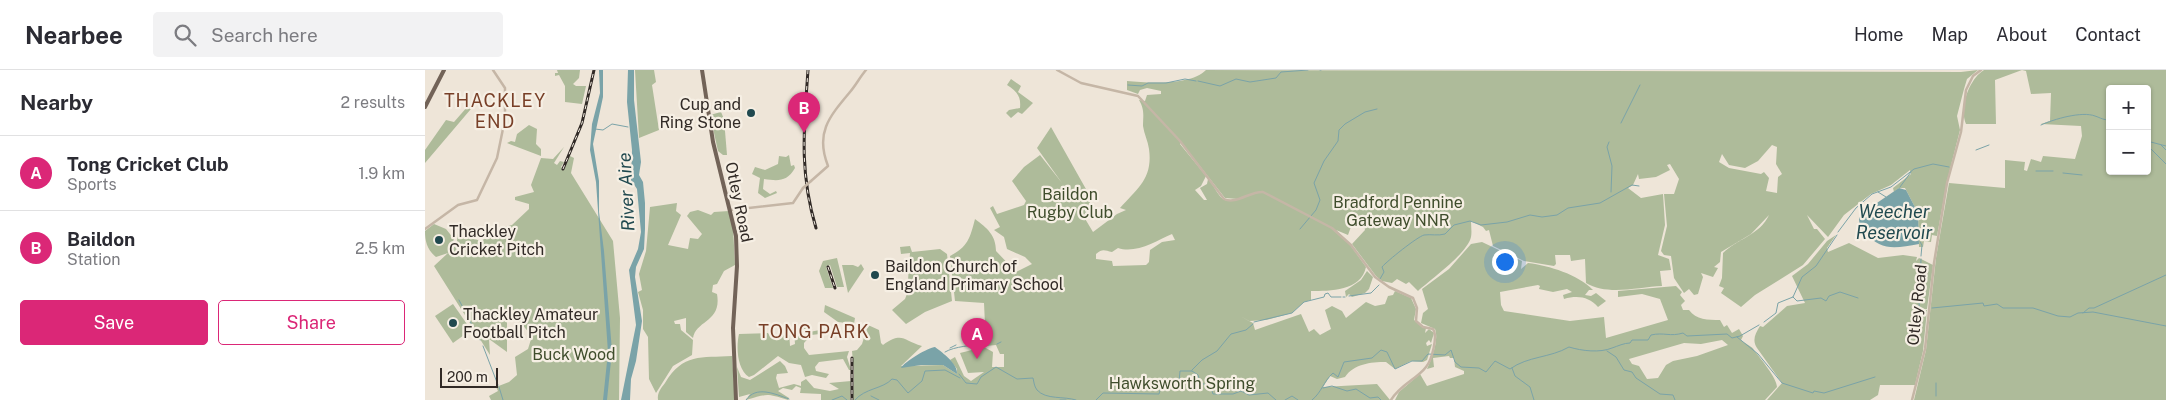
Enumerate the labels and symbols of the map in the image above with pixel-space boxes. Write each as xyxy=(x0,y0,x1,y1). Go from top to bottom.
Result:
district label: THACKLEY END xyxy=(444,90,546,132)
pin: B xyxy=(788,92,820,133)
place label: Cup and Ring Stone xyxy=(659,95,741,132)
marker: Cup and Ring Stone xyxy=(745,107,757,119)
water label: River Aire xyxy=(613,152,639,232)
street label: Otley Road xyxy=(721,160,757,244)
park label: Baildon Rugby Club xyxy=(1027,185,1113,222)
park label: Bradford Pennine Gateway NNR xyxy=(1333,193,1463,230)
water label: Weecher Reservoir xyxy=(1856,201,1932,243)
place label: Thackley Cricket Pitch xyxy=(449,222,544,259)
marker: Thackley Cricket Pitch xyxy=(433,234,445,246)
your location xyxy=(1492,249,1518,275)
place label: Baildon Church of England Primary School xyxy=(885,257,1064,294)
street label: Otley Road xyxy=(1903,263,1931,347)
marker: Baildon Church of England Primary School xyxy=(869,269,881,281)
place label: Thackley Amateur Football Pitch xyxy=(463,305,598,342)
marker: Thackley Amateur Football Pitch xyxy=(447,317,459,329)
pin: A xyxy=(961,318,993,359)
district label: TONG PARK xyxy=(758,321,870,342)
park label: Buck Wood xyxy=(532,345,616,364)
scale bar xyxy=(440,365,497,388)
park label: Hawksworth Spring xyxy=(1109,374,1255,393)

